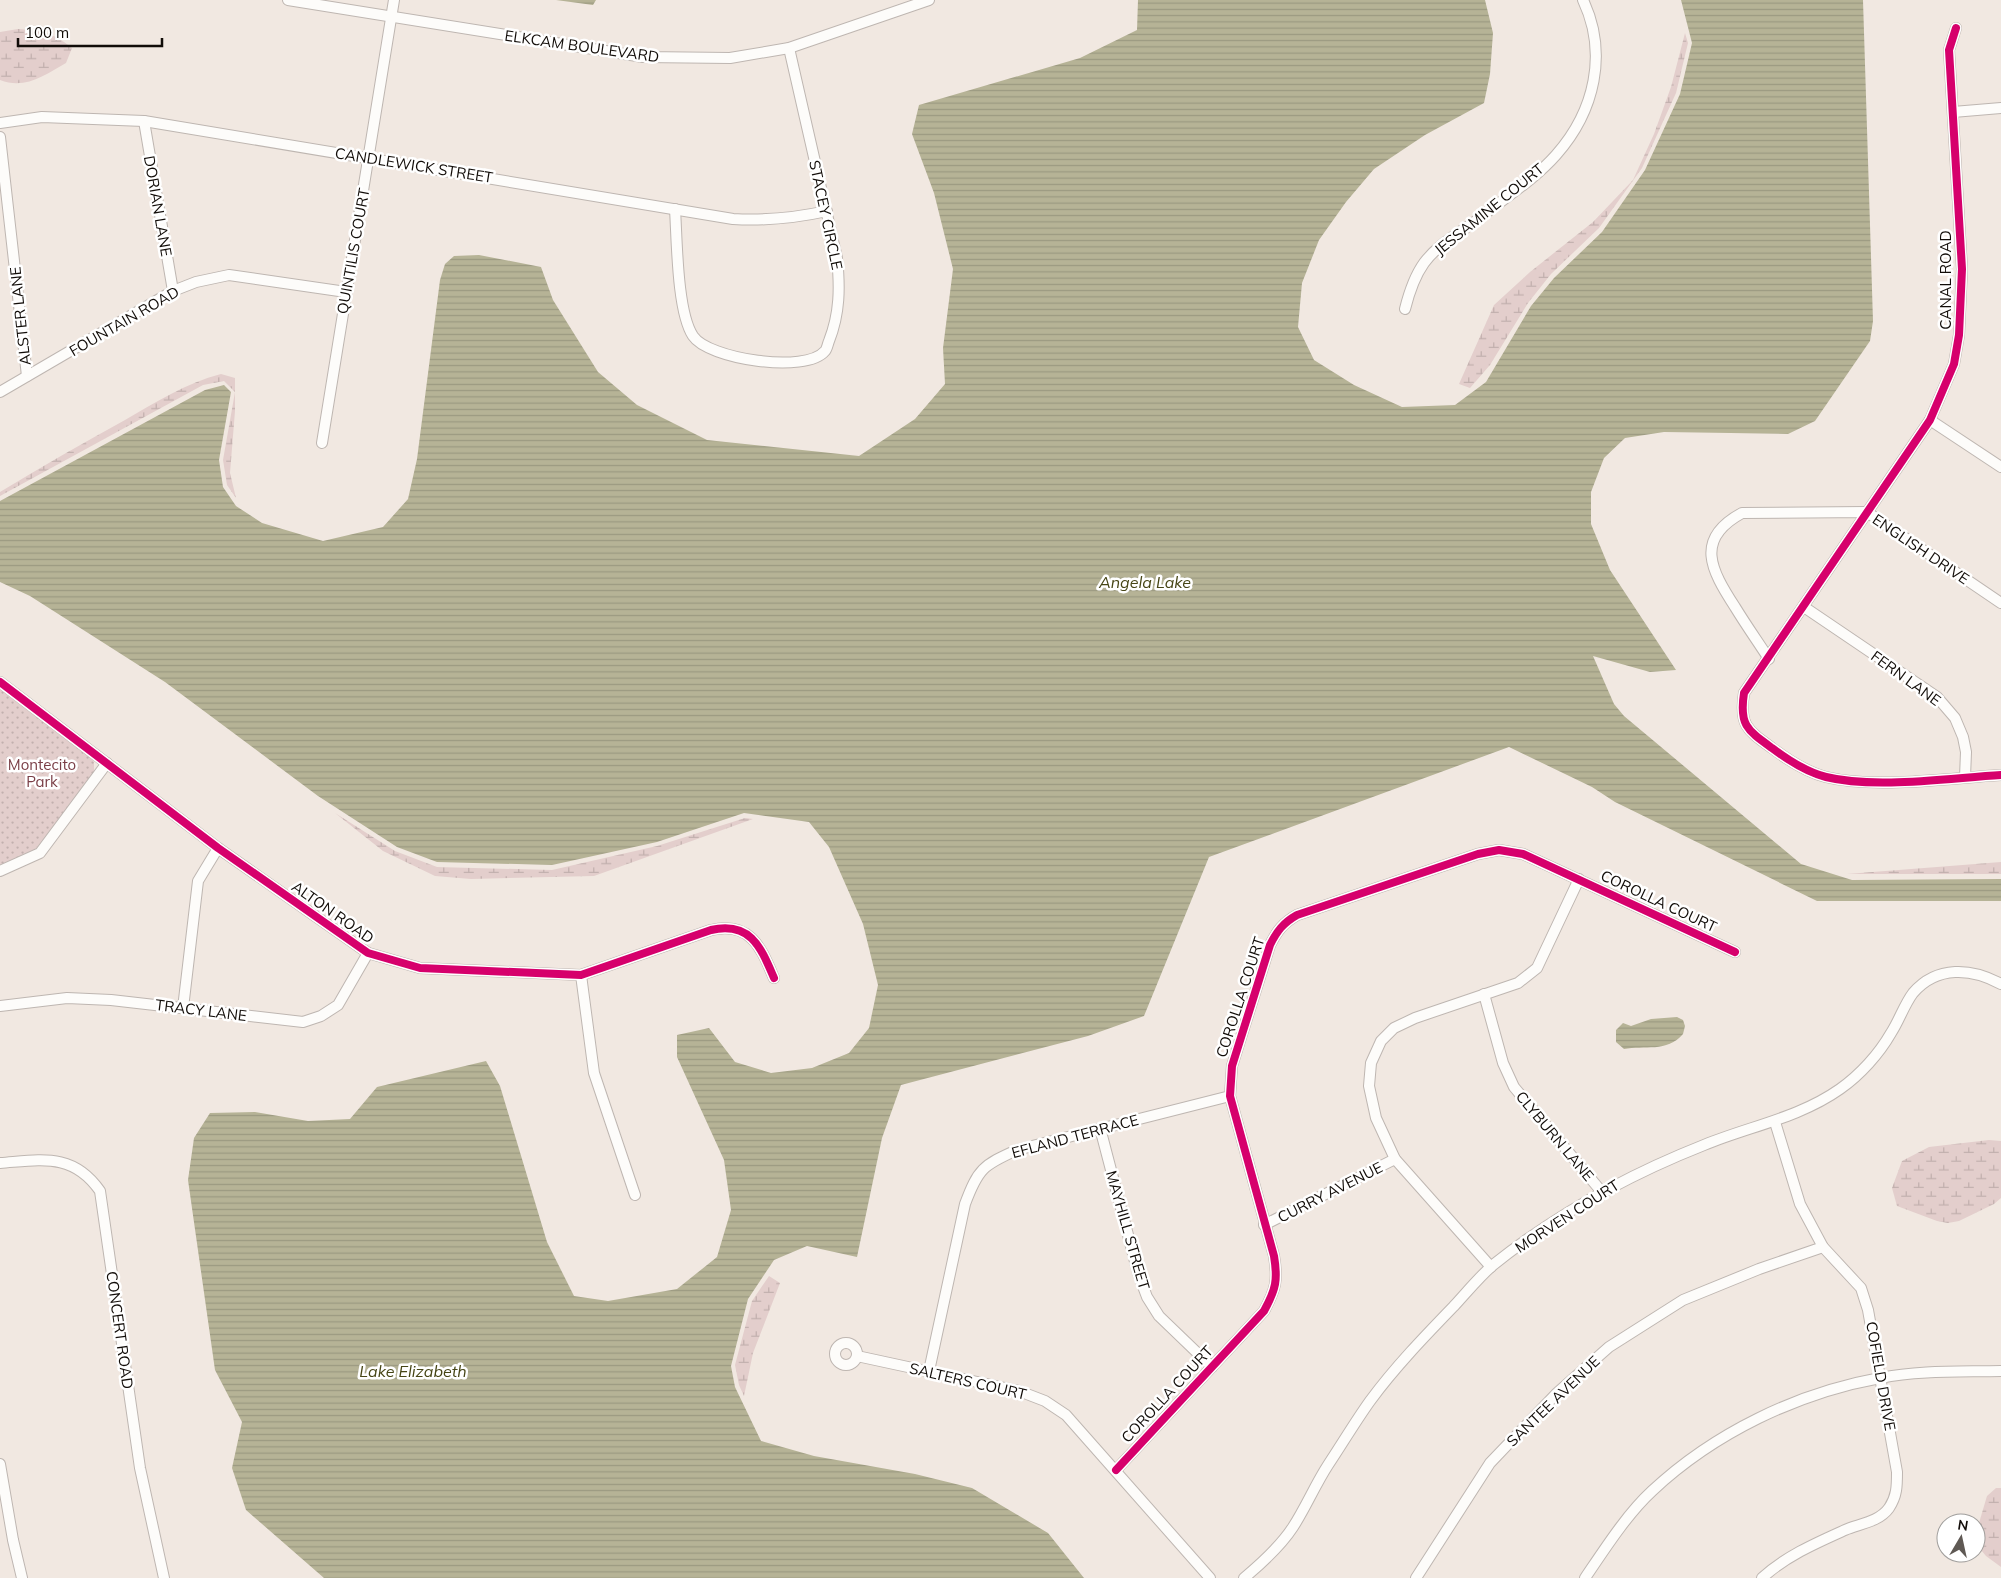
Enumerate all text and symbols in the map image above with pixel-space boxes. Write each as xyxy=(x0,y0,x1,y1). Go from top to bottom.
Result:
scale bar xyxy=(18,15,161,47)
text: 100 m xyxy=(25,23,69,42)
street label: ELKCAM BOULEVARD xyxy=(504,26,660,66)
street label: CANDLEWICK STREET xyxy=(334,143,494,187)
street label: DORIAN LANE xyxy=(140,154,176,258)
street label: STACEY CIRCLE xyxy=(805,158,847,272)
street label: JESSAMINE COURT xyxy=(1430,159,1548,259)
street label: QUINTILIS COURT xyxy=(333,187,373,315)
street label: CANAL ROAD xyxy=(1936,230,1955,330)
street label: ALSTER LANE xyxy=(5,266,35,366)
street label: FOUNTAIN ROAD xyxy=(66,282,182,360)
street label: ENGLISH DRIVE xyxy=(1869,510,1973,588)
water label: Angela Lake xyxy=(1098,572,1191,592)
street label: FERN LANE xyxy=(1867,646,1945,710)
park label: Montecito Park xyxy=(8,755,76,791)
street label: COROLLA COURT xyxy=(1598,866,1720,936)
street label: ALTON ROAD xyxy=(288,877,378,947)
street label: COROLLA COURT xyxy=(1211,934,1269,1060)
street label: TRACY LANE xyxy=(154,995,248,1025)
street label: CLYBURN LANE xyxy=(1512,1087,1598,1185)
street label: EFLAND TERRACE xyxy=(1009,1110,1141,1162)
street label: CURRY AVENUE xyxy=(1274,1157,1386,1227)
street label: MAYHILL STREET xyxy=(1102,1168,1154,1292)
street label: MORVEN COURT xyxy=(1511,1175,1623,1257)
street label: CONCERT ROAD xyxy=(102,1270,138,1390)
street label: COFIELD DRIVE xyxy=(1862,1320,1900,1432)
street label: COROLLA COURT xyxy=(1117,1341,1217,1447)
street label: SANTEE AVENUE xyxy=(1502,1351,1604,1450)
street label: SALTERS COURT xyxy=(908,1358,1028,1404)
water label: Lake Elizabeth xyxy=(359,1361,467,1381)
north arrow xyxy=(1936,1513,1986,1563)
text: N xyxy=(1956,1515,1970,1535)

